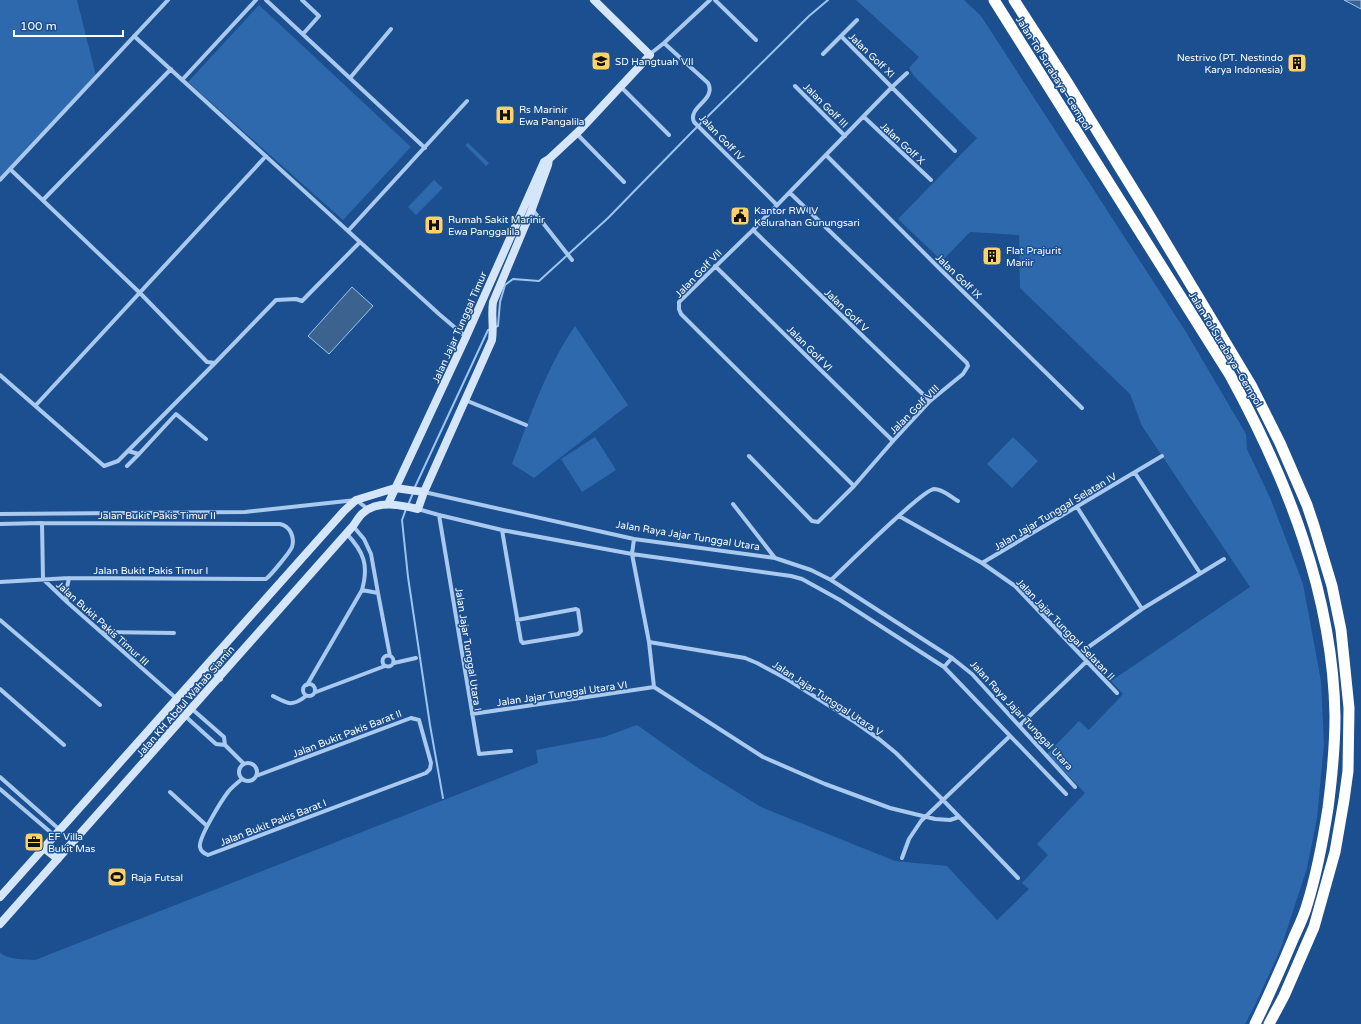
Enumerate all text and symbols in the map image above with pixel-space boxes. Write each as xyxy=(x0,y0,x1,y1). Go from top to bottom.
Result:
scale bar xyxy=(14,12,123,38)
street label: Jalan Tol Surabaya–Gempol xyxy=(1013,14,1093,133)
text: 100 m xyxy=(20,19,57,33)
street label: Jalan Golf XI xyxy=(846,31,897,81)
school or university icon: SD Hangtuah VII xyxy=(590,50,612,72)
place label: Nestrivo (PT. Nestindo Karya Indonesia) xyxy=(1177,52,1283,76)
building icon: Nestrivo (PT. Nestindo Karya Indonesia) xyxy=(1286,52,1308,74)
place label: SD Hangtuah VII xyxy=(615,56,694,68)
street label: Jalan Golf III xyxy=(800,81,850,131)
hospital icon: Rs Marinir Ewa Pangalila xyxy=(494,104,516,126)
place label: Rs Marinir Ewa Pangalila xyxy=(519,104,585,128)
street label: Jalan Golf IV xyxy=(696,112,746,163)
street label: Jalan Golf X xyxy=(878,120,927,168)
public building icon: Kantor RW IV Kelurahan Gunungsari xyxy=(729,205,751,227)
place label: Kantor RW IV Kelurahan Gunungsari xyxy=(754,205,860,229)
hospital icon: Rumah Sakit Marinir Ewa Panggalila xyxy=(423,214,445,236)
place label: Rumah Sakit Marinir Ewa Panggalila xyxy=(448,214,545,238)
building icon: Flat Prajurit Mariir xyxy=(981,245,1003,267)
place label: Flat Prajurit Mariir xyxy=(1006,245,1061,269)
street label: Jalan Golf VII xyxy=(673,247,725,300)
street label: Jalan Golf IX xyxy=(933,252,984,302)
street label: Jalan Jajar Tunggal Timur xyxy=(430,270,490,385)
street label: Jalan Golf V xyxy=(822,287,871,335)
street label: Jalan Tol Surabaya–Gempol xyxy=(1186,290,1264,409)
street label: Jalan Golf VI xyxy=(784,323,835,374)
street label: Jalan Golf VIII xyxy=(887,382,942,437)
street label: Jalan Jajar Tunggal Selatan IV xyxy=(992,470,1119,553)
street label: Jalan Bukit Pakis Timur II xyxy=(98,510,216,522)
street label: Jalan Raya Jajar Tunggal Utara xyxy=(615,519,761,553)
street label: Jalan Bukit Pakis Timur I xyxy=(94,565,208,577)
street label: Jalan Jajar Tunggal Selatan II xyxy=(1014,576,1117,683)
street label: Jalan Bukit Pakis Timur III xyxy=(54,579,151,669)
street label: Jalan Jajar Tunggal Utara I xyxy=(452,587,484,712)
street label: Jalan KH Abdul Wahab Siamin xyxy=(134,644,237,760)
street label: Jalan Raya Jajar Tunggal Utara xyxy=(967,658,1075,773)
street label: Jalan Jajar Tunggal Utara V xyxy=(770,659,885,739)
street label: Jalan Jajar Tunggal Utara VI xyxy=(496,679,628,709)
street label: Jalan Bukit Pakis Barat II xyxy=(291,708,404,760)
street label: Jalan Bukit Pakis Barat I xyxy=(218,797,328,849)
office icon: EF Villa Bukit Mas xyxy=(23,831,45,853)
place label: EF Villa Bukit Mas xyxy=(48,831,96,855)
sports icon: Raja Futsal xyxy=(106,866,128,888)
place label: Raja Futsal xyxy=(131,872,183,884)

